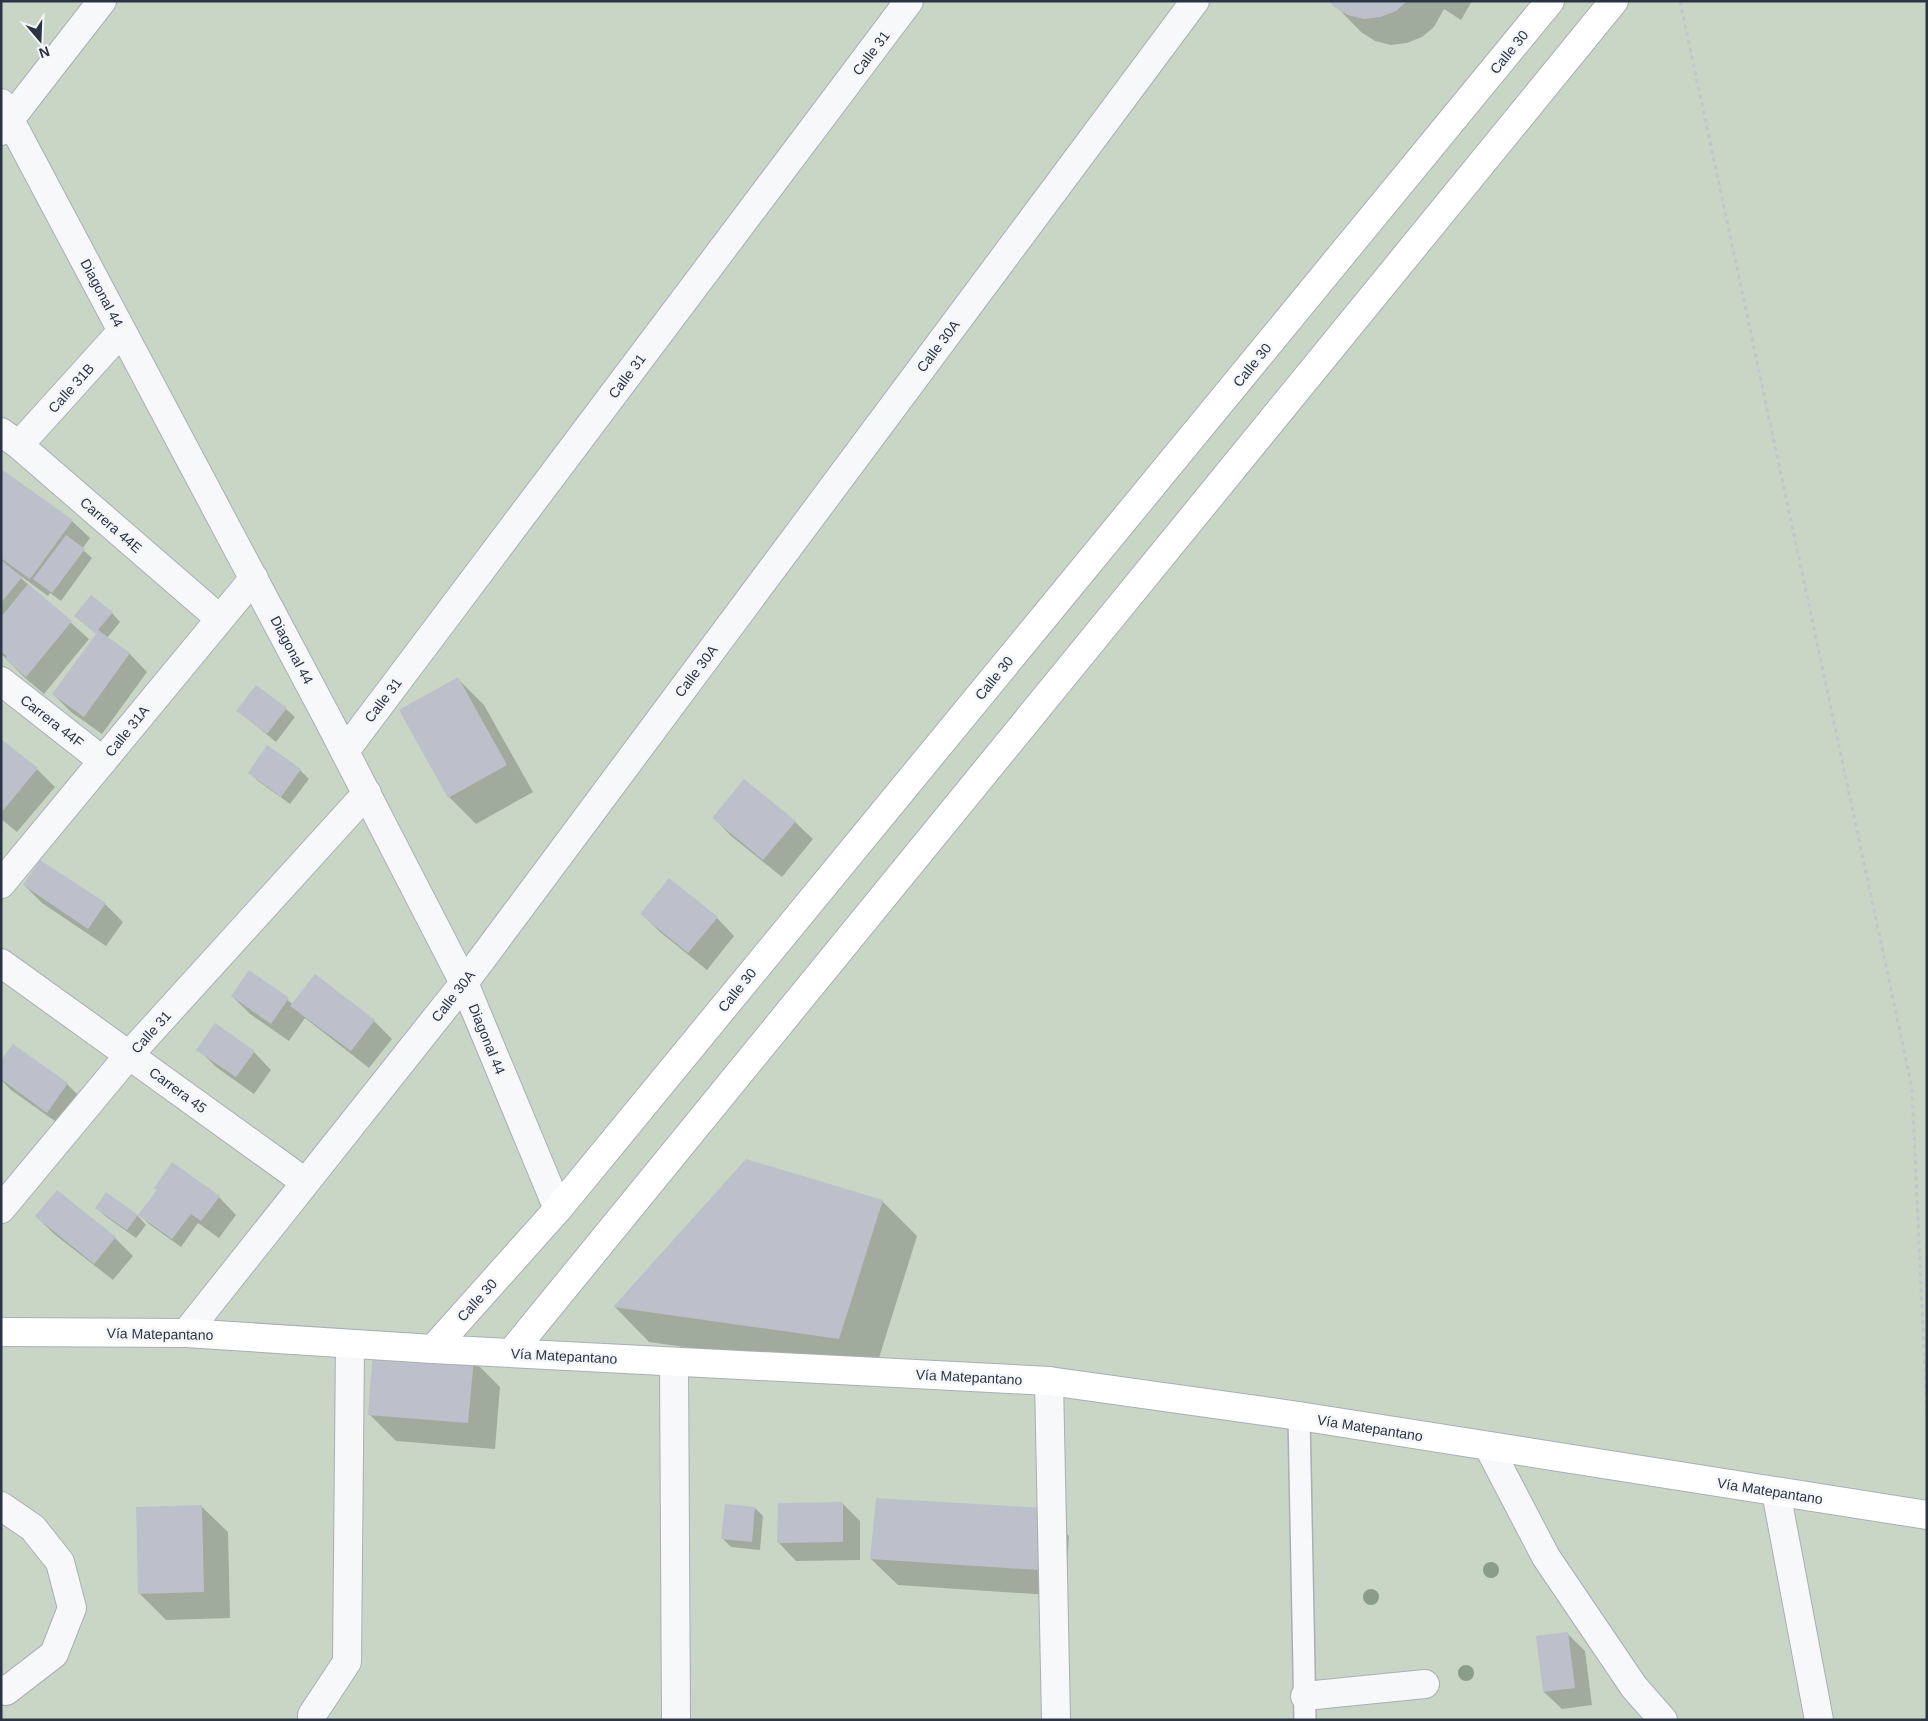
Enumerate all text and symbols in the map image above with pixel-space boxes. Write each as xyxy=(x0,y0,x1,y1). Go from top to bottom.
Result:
north arrow xyxy=(15,15,65,65)
street label: Calle 30 xyxy=(1487,27,1532,77)
street label: Calle 31 xyxy=(849,28,893,78)
text: N xyxy=(37,43,52,62)
street label: Diagonal 44 xyxy=(77,256,127,330)
street label: Calle 30A xyxy=(913,316,963,375)
street label: Calle 30 xyxy=(1230,340,1275,390)
street label: Calle 31 xyxy=(605,351,649,401)
street label: Calle 31B xyxy=(45,360,97,416)
street label: Carrera 44E xyxy=(77,494,145,556)
street label: Diagonal 44 xyxy=(267,613,317,687)
street label: Calle 30A xyxy=(671,641,721,700)
street label: Calle 30 xyxy=(972,653,1017,703)
street label: Calle 31 xyxy=(361,675,405,725)
street label: Carrera 44F xyxy=(17,691,87,751)
street label: Calle 31A xyxy=(102,702,153,760)
street label: Calle 30 xyxy=(715,965,760,1015)
street label: Calle 30A xyxy=(428,967,478,1025)
street label: Diagonal 44 xyxy=(466,1001,508,1077)
street label: Calle 31 xyxy=(128,1007,174,1056)
street label: Carrera 45 xyxy=(146,1064,210,1116)
street label: Calle 30 xyxy=(454,1275,500,1324)
street label: Vía Matepantano xyxy=(107,1325,214,1343)
street label: Vía Matepantano xyxy=(510,1345,618,1367)
street label: Vía Matepantano xyxy=(915,1366,1023,1388)
street label: Vía Matepantano xyxy=(1316,1412,1424,1444)
street label: Vía Matepantano xyxy=(1716,1475,1824,1507)

